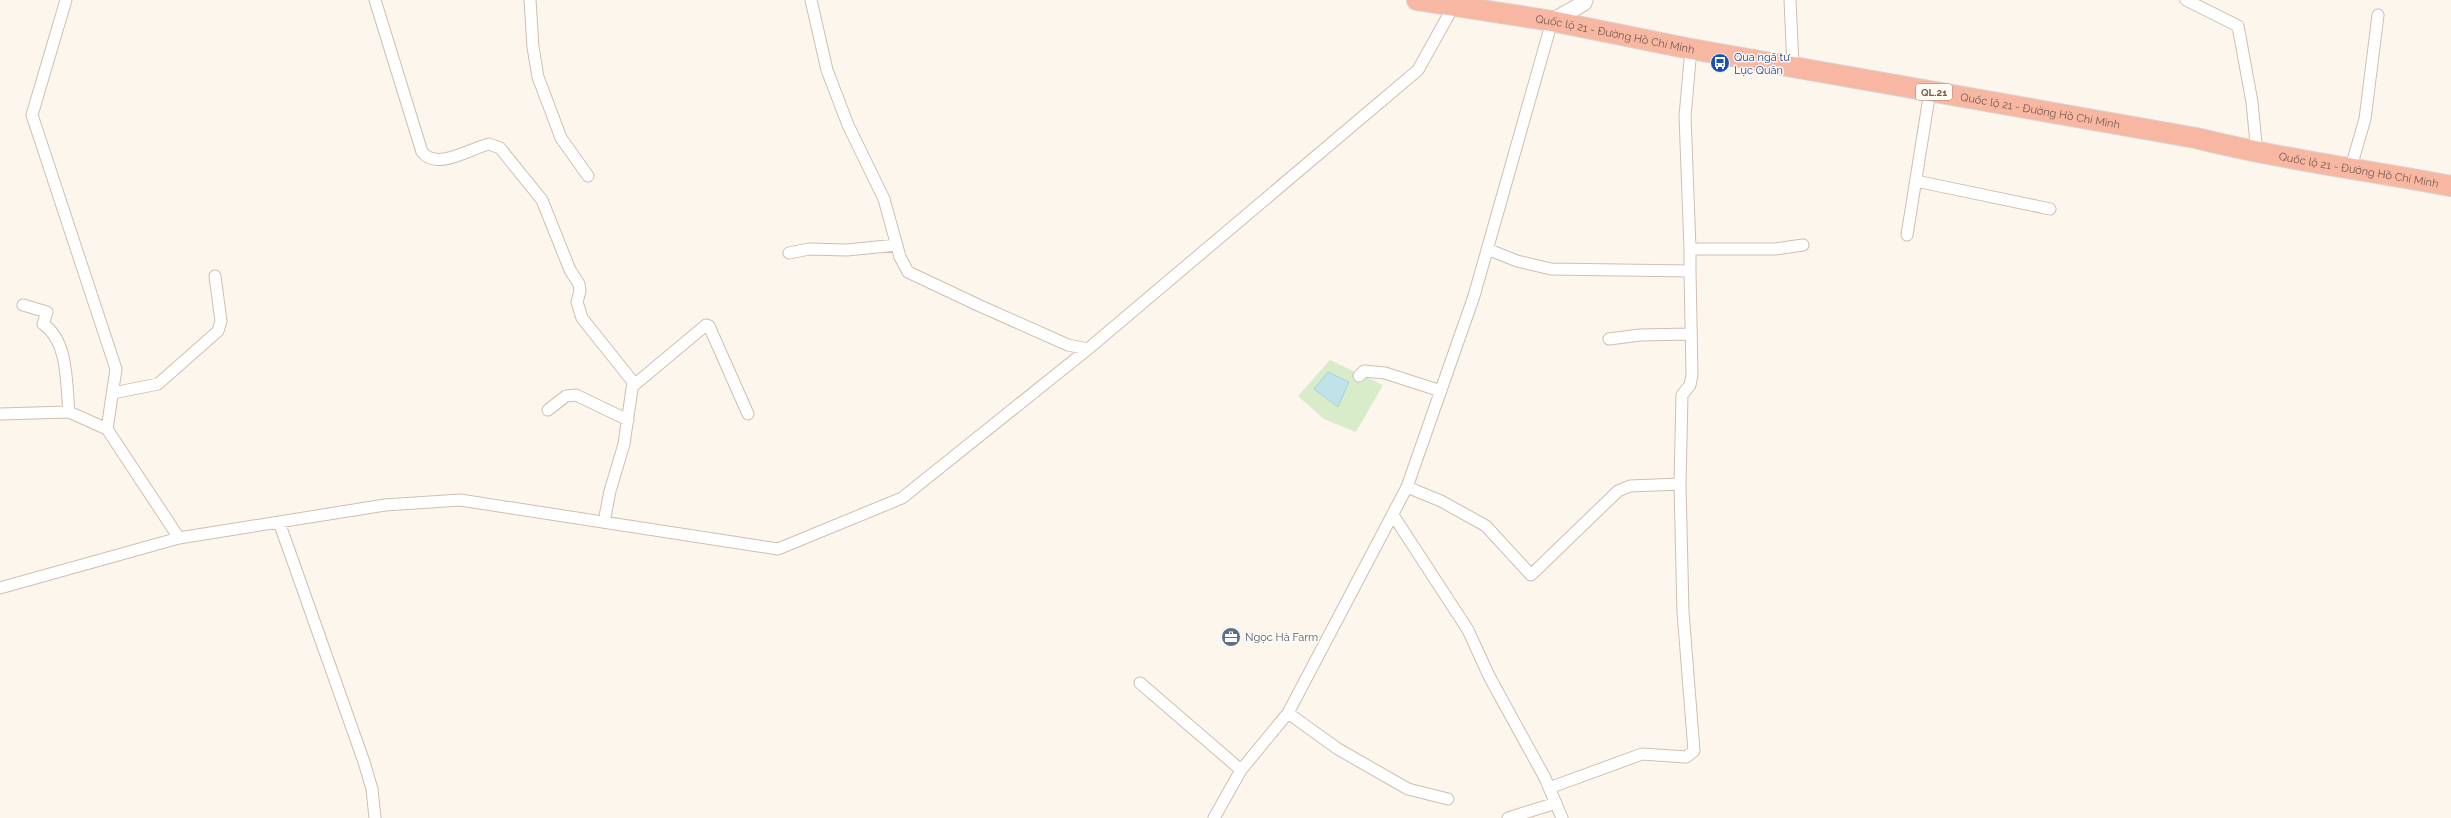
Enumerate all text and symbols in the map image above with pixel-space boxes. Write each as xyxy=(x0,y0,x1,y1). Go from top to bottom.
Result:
street label: Quốc lộ 21 - Đường Hồ Chí Minh xyxy=(1535,12,1696,56)
place label: Qua ngã tư Lục Quân xyxy=(1734,51,1790,77)
bus stop icon: Qua ngã tư Lục Quân xyxy=(1709,52,1731,74)
road number: QL.21 xyxy=(1916,84,1952,100)
street label: Quốc lộ 21 - Đường Hồ Chí Minh xyxy=(1959,90,2121,131)
street label: Quốc lộ 21 - Đường Hồ Chí Minh xyxy=(2278,150,2440,190)
office icon: Ngọc Hà Farm xyxy=(1220,626,1242,648)
place label: Ngọc Hà Farm xyxy=(1245,631,1318,644)

